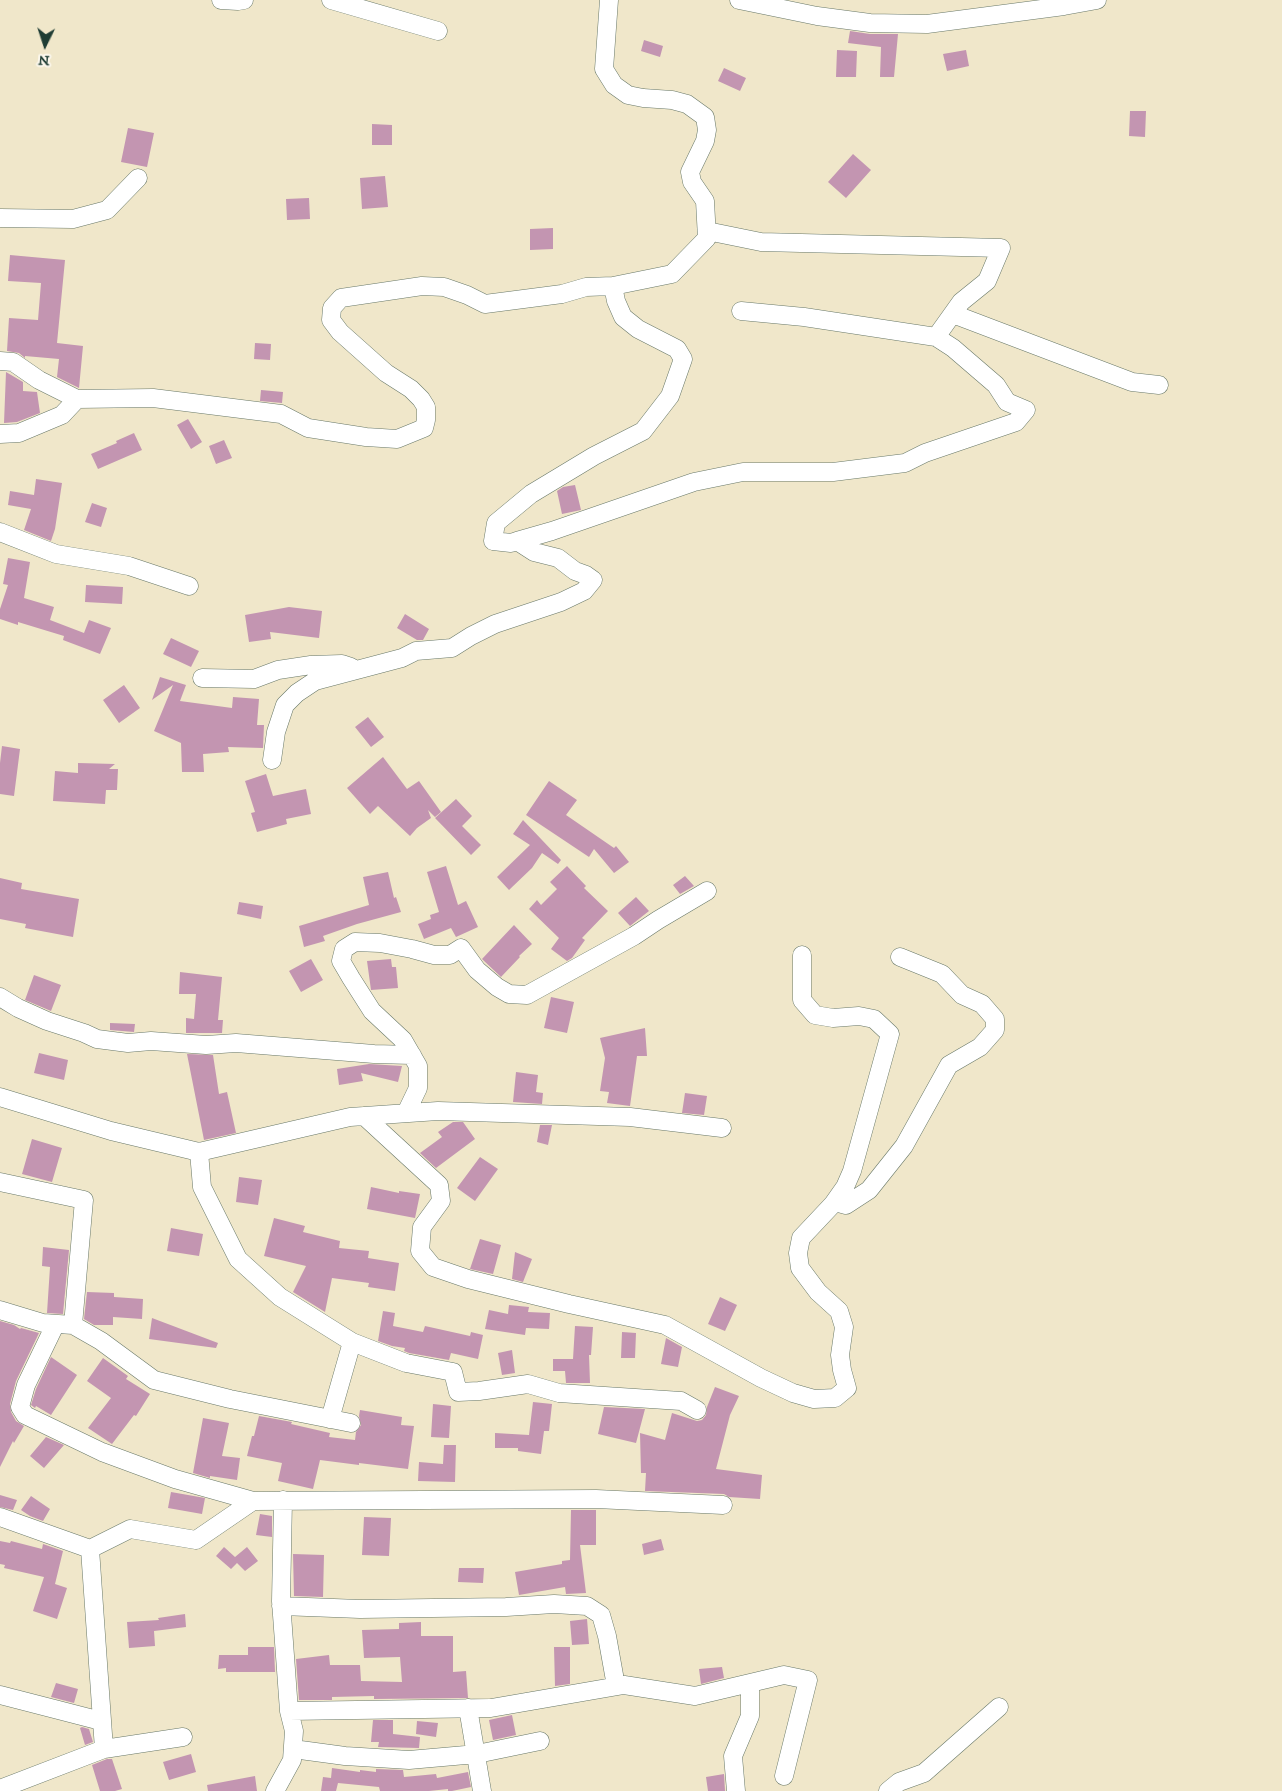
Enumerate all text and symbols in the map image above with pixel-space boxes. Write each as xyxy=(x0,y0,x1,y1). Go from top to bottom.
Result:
north arrow xyxy=(20,20,70,70)
text: N xyxy=(38,51,50,69)

